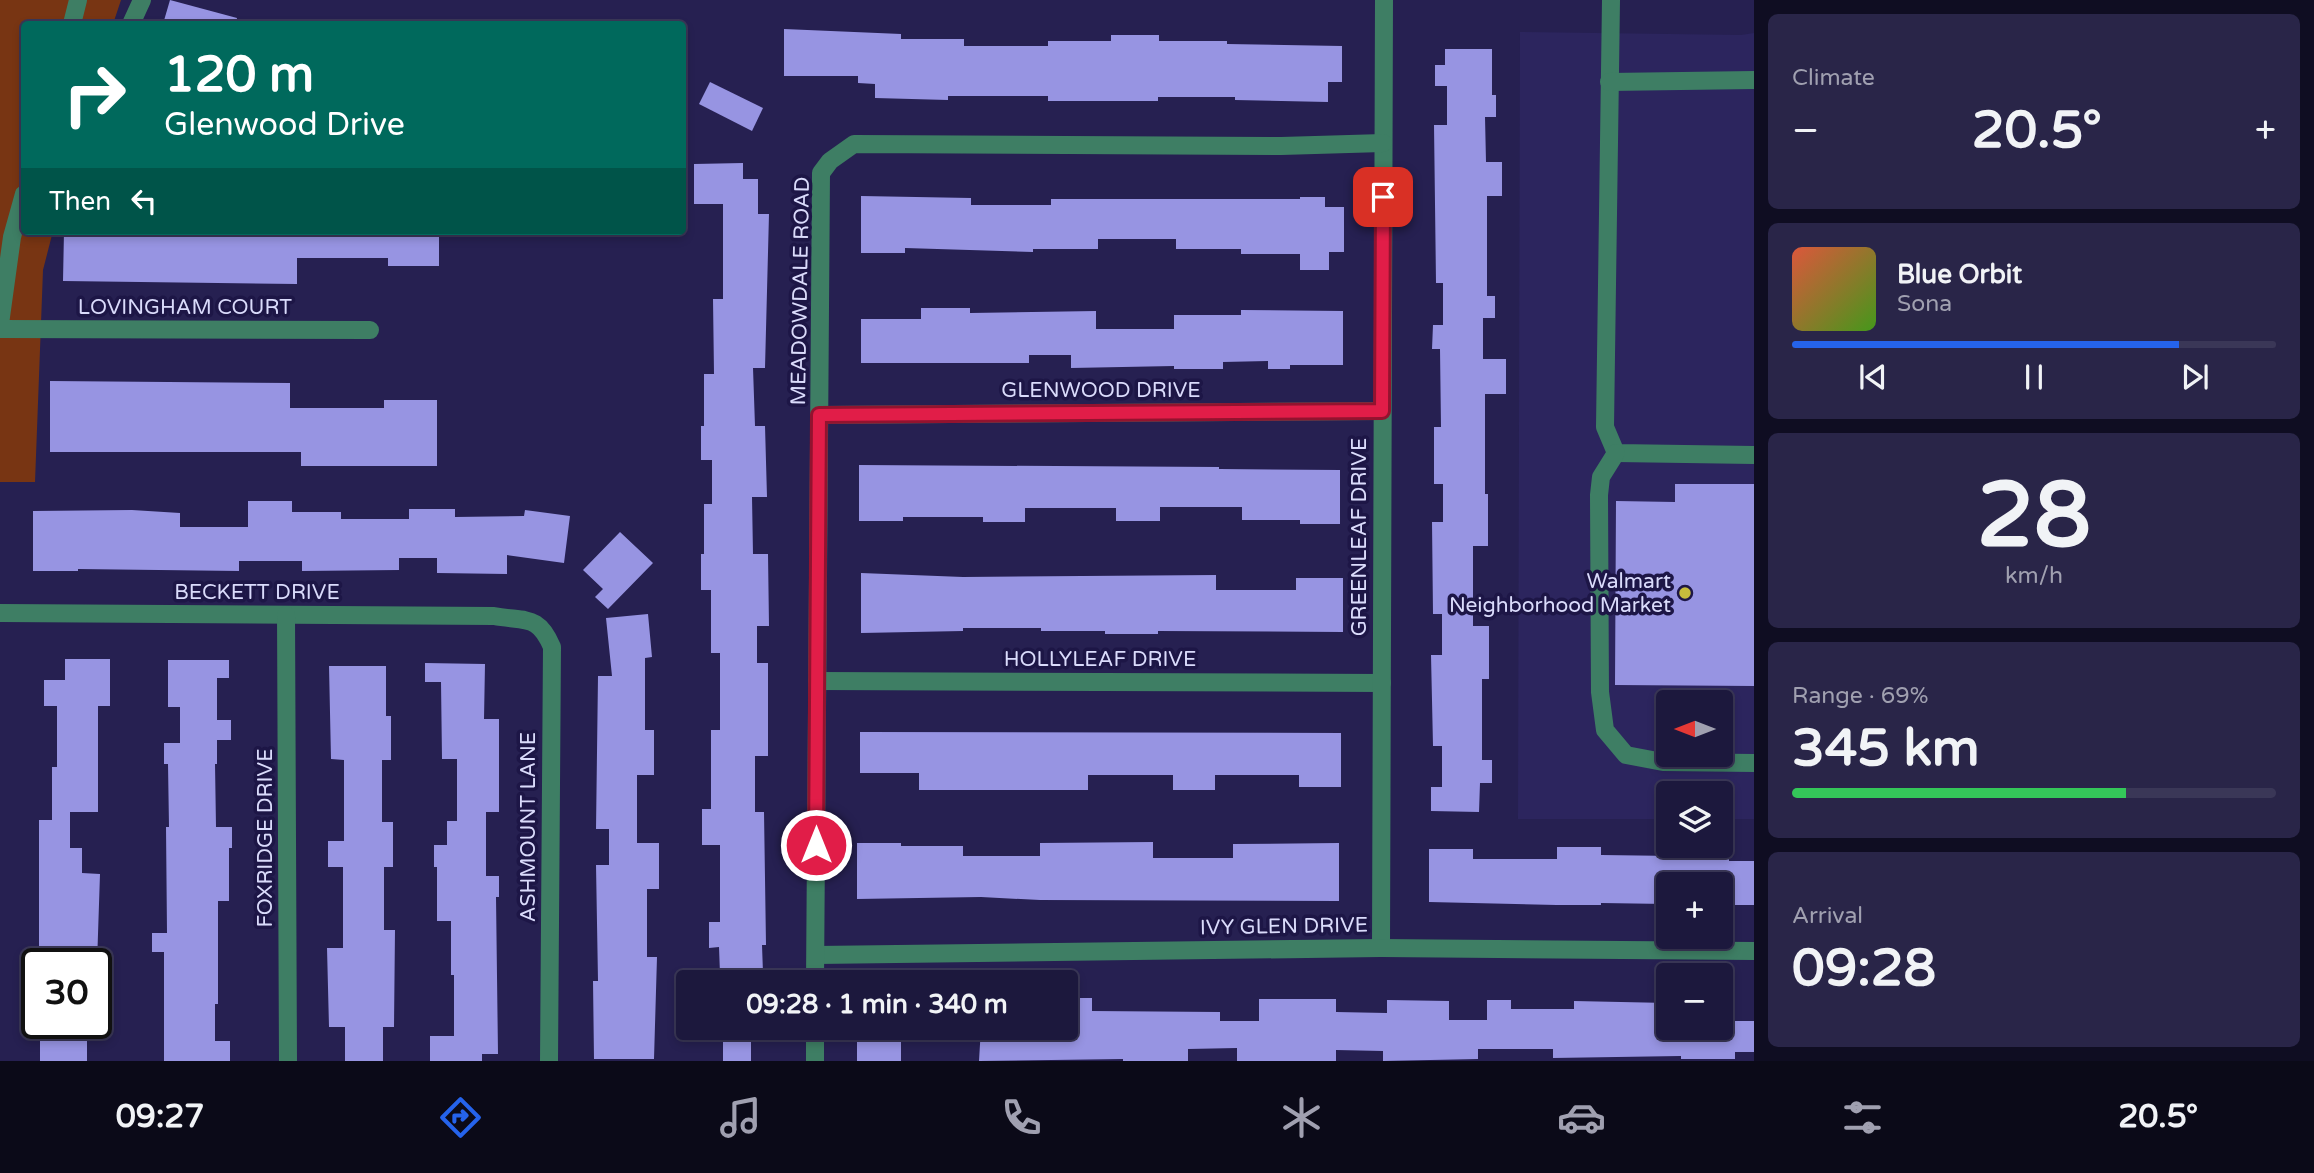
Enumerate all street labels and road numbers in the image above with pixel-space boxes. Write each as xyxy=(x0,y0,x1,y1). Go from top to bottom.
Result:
street label: MEADOWDALE ROAD xyxy=(786,177,815,406)
street label: LOVINGHAM COURT xyxy=(78,295,292,320)
street label: GLENWOOD DRIVE xyxy=(1001,378,1201,403)
street label: GREENLEAF DRIVE xyxy=(1347,438,1372,636)
street label: BECKETT DRIVE xyxy=(174,580,340,605)
street label: HOLLYLEAF DRIVE xyxy=(1004,647,1196,672)
street label: ASHMOUNT LANE xyxy=(516,732,541,922)
street label: FOXRIDGE DRIVE xyxy=(253,748,278,928)
street label: IVY GLEN DRIVE xyxy=(1200,913,1368,940)

